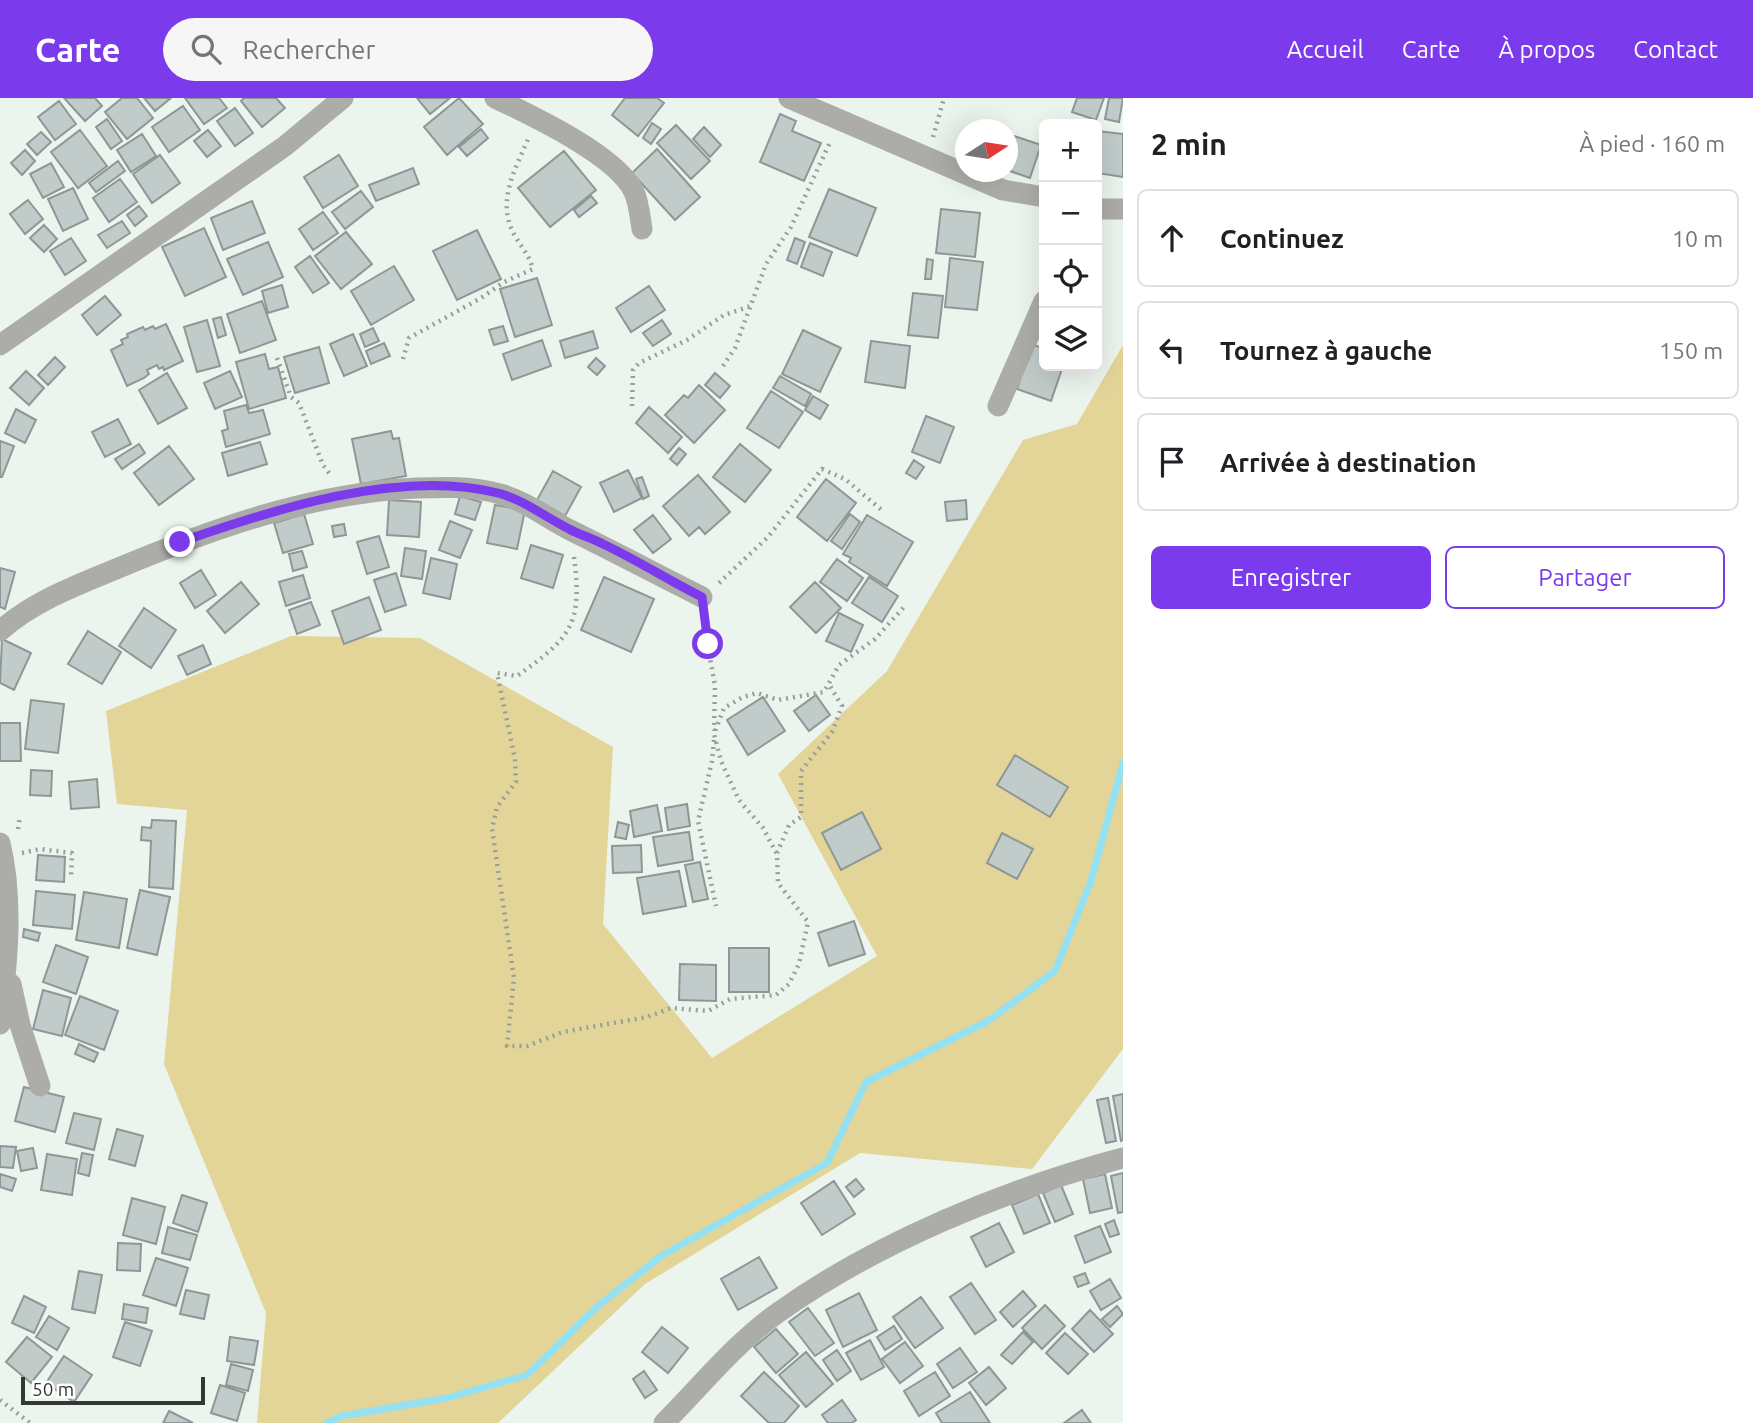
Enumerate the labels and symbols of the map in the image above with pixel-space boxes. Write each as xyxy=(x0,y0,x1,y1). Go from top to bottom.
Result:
north arrow xyxy=(955,119,1018,182)
route end xyxy=(164,526,195,557)
route start xyxy=(692,628,723,659)
scale bar xyxy=(21,1374,205,1406)

